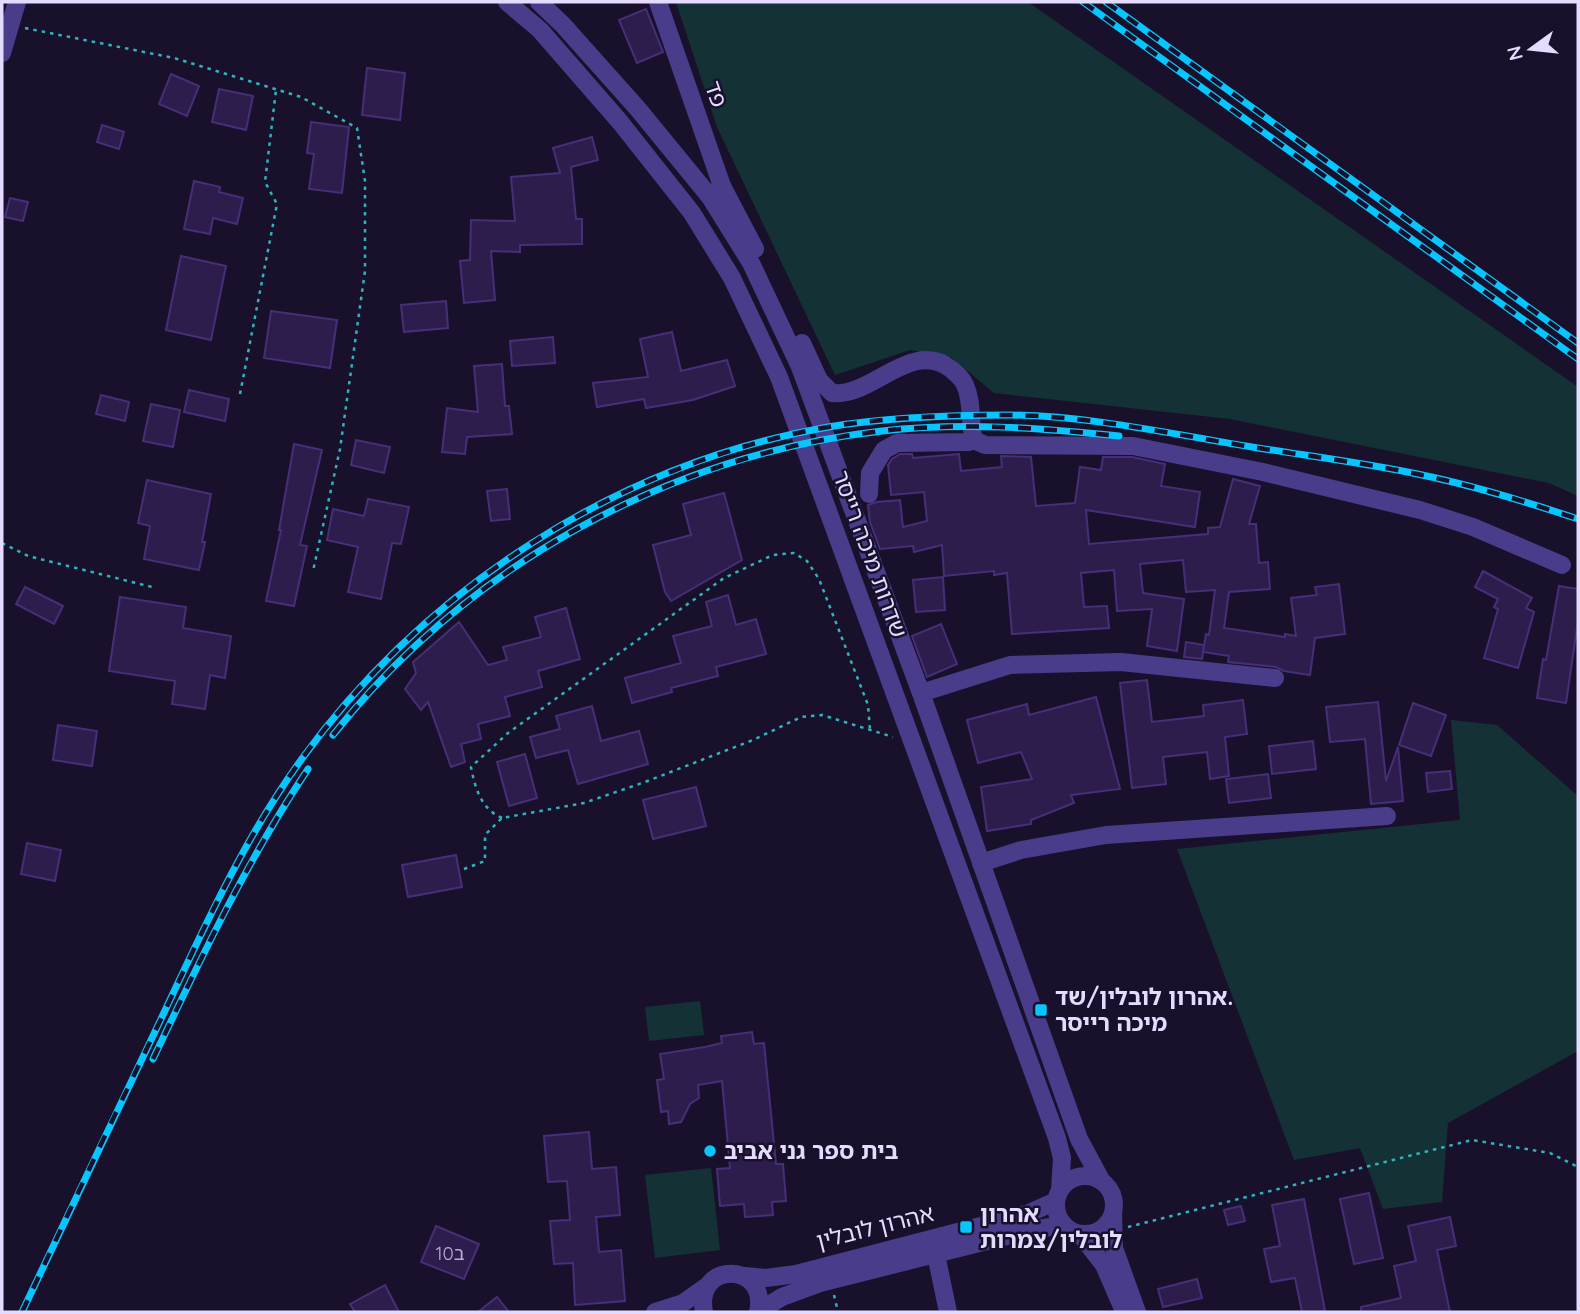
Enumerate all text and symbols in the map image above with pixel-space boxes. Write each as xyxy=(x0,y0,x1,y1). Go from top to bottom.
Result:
north arrow xyxy=(1496,14,1566,84)
text: N xyxy=(1501,44,1528,63)
street label: פד xyxy=(698,77,734,111)
street label: שדרות מיכה רייסר xyxy=(827,466,914,641)
place label: אהרון לובלין/שד. מיכה רייסר xyxy=(1055,982,1233,1037)
marker: אהרון לובלין/שד. מיכה רייסר xyxy=(1033,1002,1049,1018)
place label: בית ספר גני אביב xyxy=(724,1136,899,1165)
marker: בית ספר גני אביב xyxy=(702,1143,718,1159)
street label: אהרון לובלין xyxy=(813,1198,937,1255)
place label: אהרון לובלין/צמרות xyxy=(980,1199,1122,1254)
marker: אהרון לובלין/צמרות xyxy=(958,1219,974,1235)
house number: 10ב xyxy=(435,1241,465,1265)

